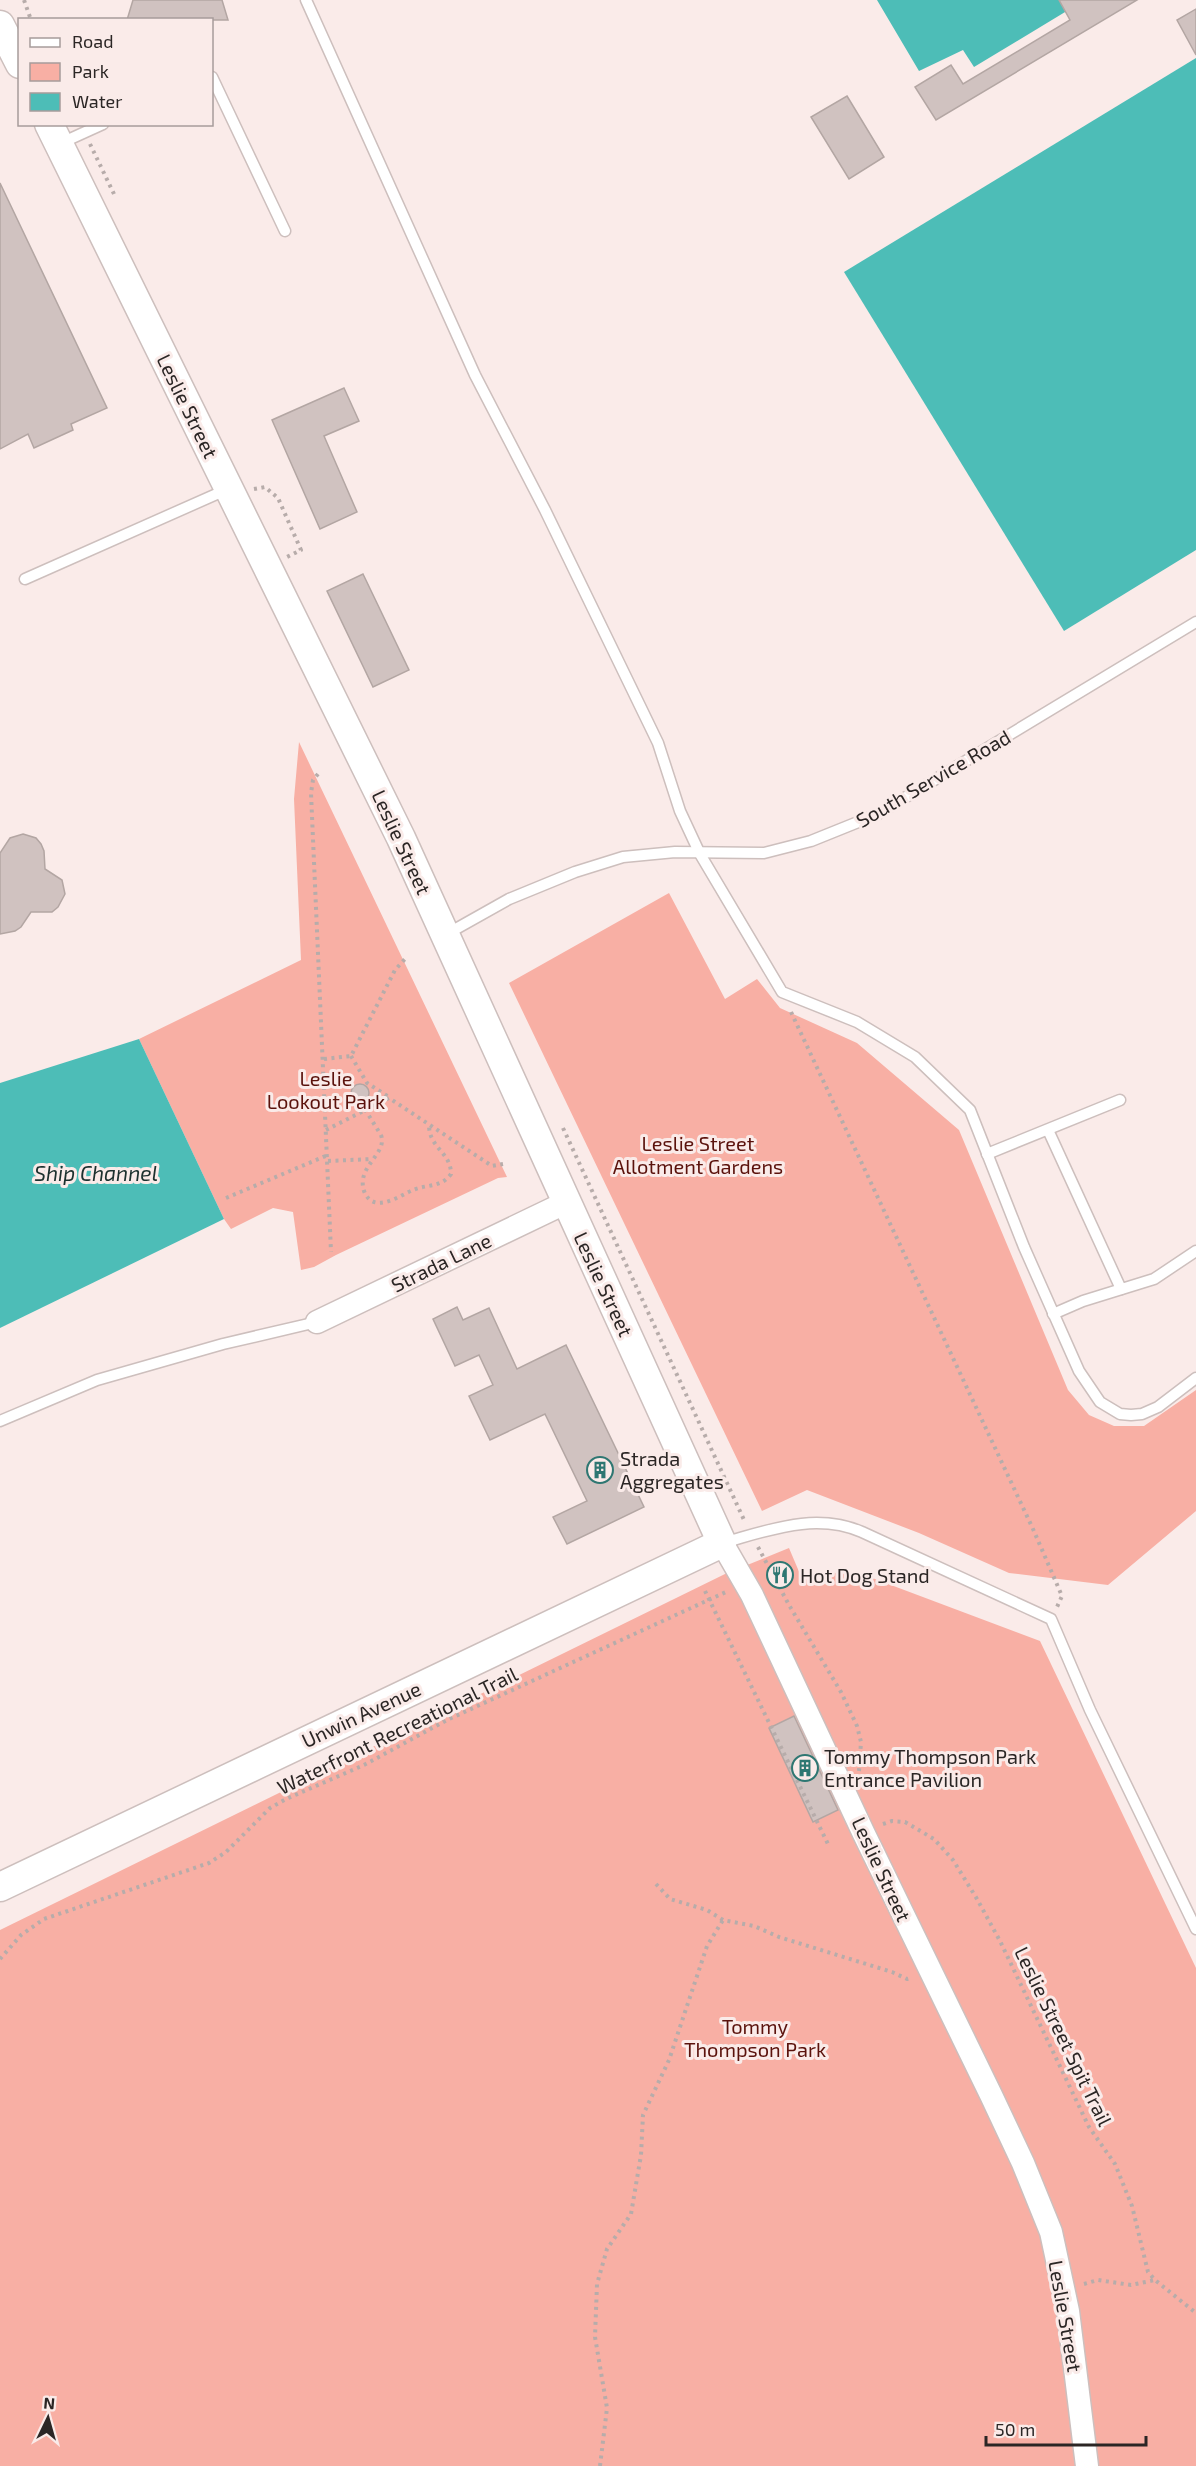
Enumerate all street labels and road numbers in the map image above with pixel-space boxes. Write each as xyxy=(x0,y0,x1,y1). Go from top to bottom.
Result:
street label: Leslie Street xyxy=(152,350,224,462)
street label: South Service Road xyxy=(852,724,1014,832)
street label: Leslie Street xyxy=(367,786,437,899)
street label: Strada Lane xyxy=(387,1227,495,1297)
street label: Leslie Street xyxy=(569,1228,639,1341)
street label: Waterfront Recreational Trail xyxy=(273,1661,521,1799)
street label: Unwin Avenue xyxy=(297,1676,425,1752)
street label: Leslie Street xyxy=(847,1813,917,1926)
street label: Leslie Street Spit Trail xyxy=(1010,1943,1118,2130)
street label: Leslie Street xyxy=(1044,2258,1088,2374)

